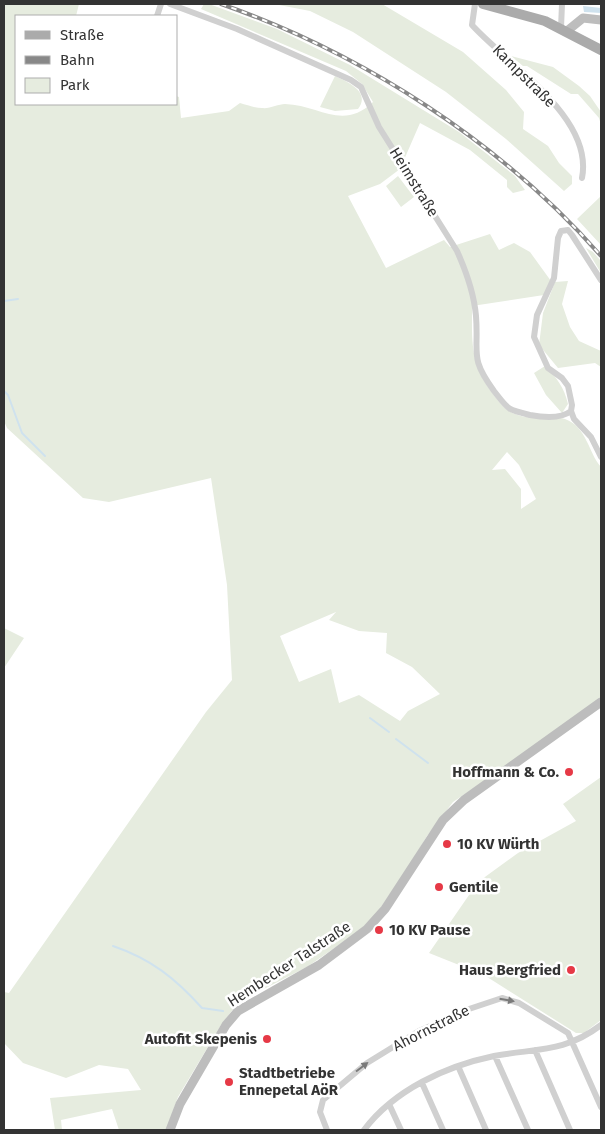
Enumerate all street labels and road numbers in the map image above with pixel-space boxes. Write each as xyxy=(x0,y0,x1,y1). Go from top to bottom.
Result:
street label: Kampstraße xyxy=(489,41,559,111)
street label: Heimstraße xyxy=(386,144,442,220)
street label: Hembecker Talstraße xyxy=(224,917,354,1011)
street label: Ahornstraße xyxy=(390,1001,472,1055)

